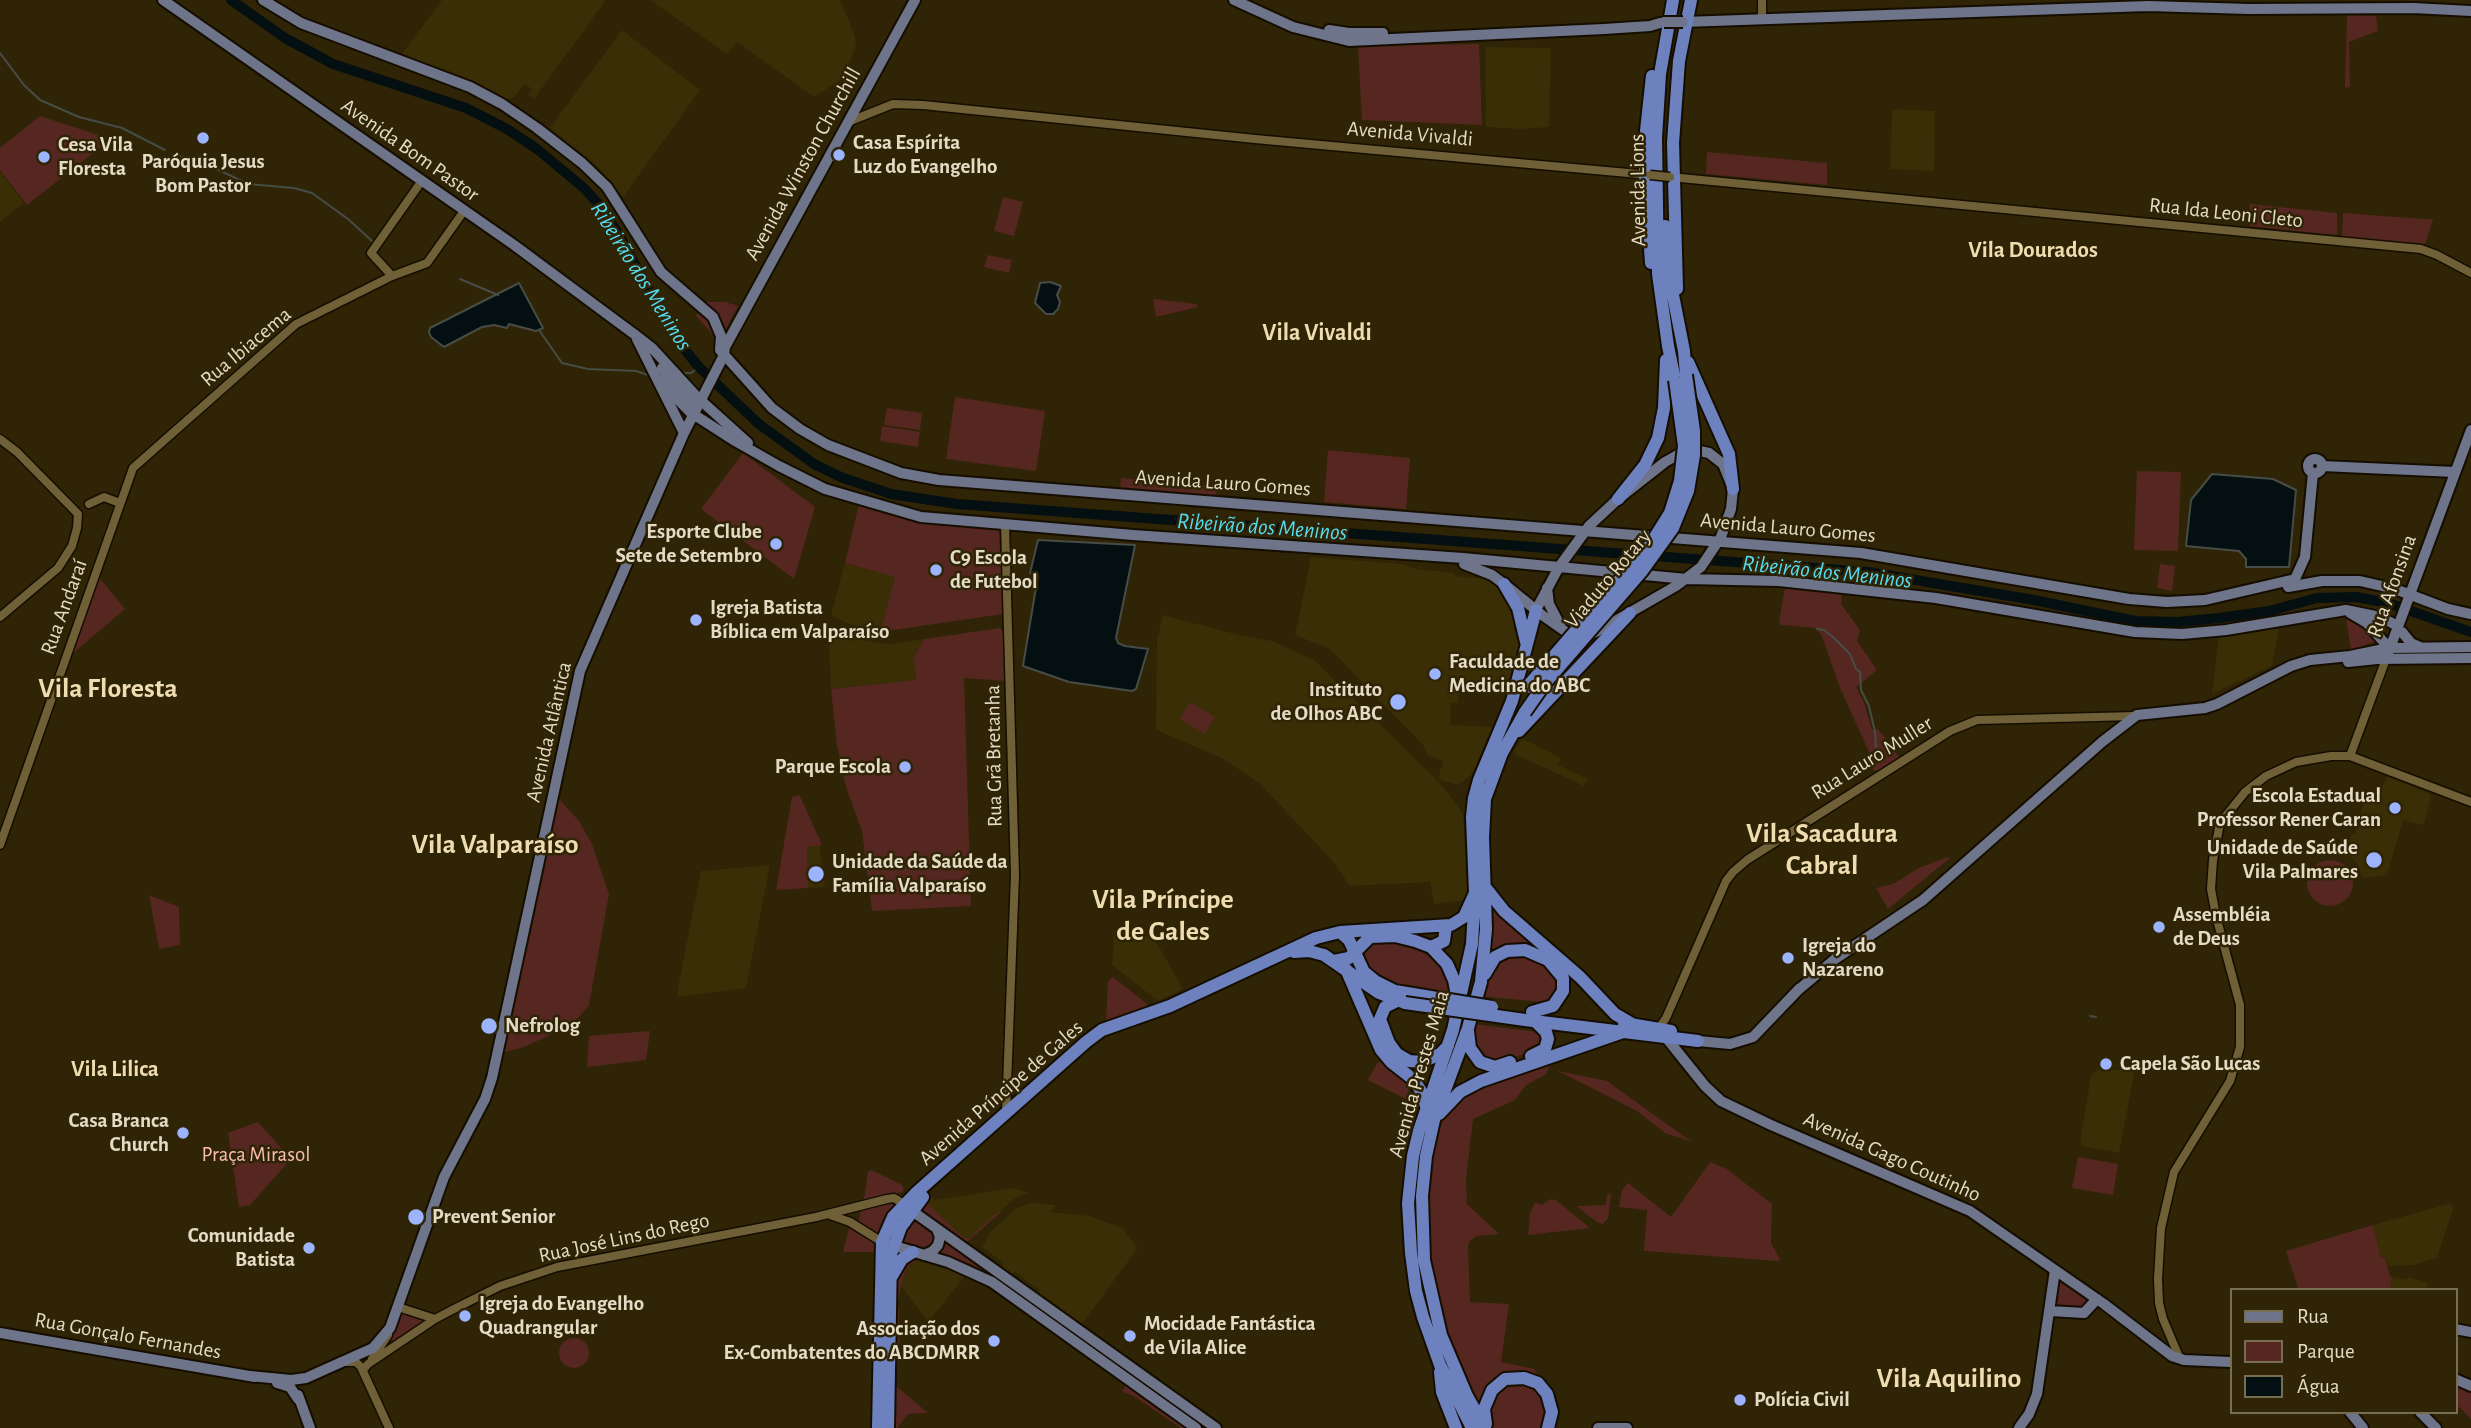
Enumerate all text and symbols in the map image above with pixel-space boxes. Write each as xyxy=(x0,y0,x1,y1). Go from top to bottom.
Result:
street label: Avenida Winston Churchill xyxy=(739,63,867,265)
street label: Avenida Bom Pastor xyxy=(336,93,484,207)
street label: Avenida Vivaldi xyxy=(1346,116,1474,152)
marker: Paróquia Jesus Bom Pastor xyxy=(195,130,211,146)
place label: Casa Espírita Luz do Evangelho xyxy=(853,130,997,180)
place label: Cesa Vila Floresta xyxy=(58,132,133,182)
street label: Avenida Lions xyxy=(1624,134,1652,246)
marker: Casa Espírita Luz do Evangelho xyxy=(831,147,847,163)
marker: Cesa Vila Floresta xyxy=(36,149,52,165)
place label: Paróquia Jesus Bom Pastor xyxy=(141,149,265,199)
street label: Rua Ida Leoni Cleto xyxy=(2148,192,2304,234)
water label: Ribeirão dos Meninos xyxy=(584,196,698,356)
district label: Vila Dourados xyxy=(1968,236,2098,264)
street label: Rua Ibiacema xyxy=(196,302,296,392)
district label: Vila Vivaldi xyxy=(1262,319,1372,347)
street label: Avenida Lauro Gomes xyxy=(1134,464,1312,502)
water label: Ribeirão dos Meninos xyxy=(1176,507,1348,547)
street label: Avenida Lauro Gomes xyxy=(1699,508,1877,548)
place label: Esporte Clube Sete de Setembro xyxy=(615,519,762,569)
street label: Viaduto Rotary xyxy=(1559,524,1657,634)
street label: Rua Afonsina xyxy=(2362,531,2422,641)
marker: Esporte Clube Sete de Setembro xyxy=(768,536,784,552)
place label: C9 Escola de Futebol xyxy=(950,545,1038,595)
water label: Ribeirão dos Meninos xyxy=(1741,549,1913,595)
street label: Rua Andaraí xyxy=(35,556,93,658)
marker: C9 Escola de Futebol xyxy=(928,562,944,578)
place label: Igreja Batista Bíblica em Valparaíso xyxy=(710,595,889,645)
marker: Igreja Batista Bíblica em Valparaíso xyxy=(688,612,704,628)
place label: Faculdade de Medicina do ABC xyxy=(1449,649,1590,699)
street label: Avenida Atlântica xyxy=(521,659,577,805)
marker: Faculdade de Medicina do ABC xyxy=(1427,666,1443,682)
district label: Vila Floresta xyxy=(38,672,178,706)
place label: Instituto de Olhos ABC xyxy=(1270,677,1382,727)
street label: Rua Grã Bretanha xyxy=(980,685,1008,827)
marker: Instituto de Olhos ABC xyxy=(1388,692,1408,712)
street label: Rua Lauro Muller xyxy=(1807,711,1937,805)
place label: Parque Escola xyxy=(775,754,891,780)
marker: Parque Escola xyxy=(897,759,913,775)
place label: Escola Estadual Professor Rener Caran xyxy=(2197,783,2381,833)
marker: Escola Estadual Professor Rener Caran xyxy=(2387,800,2403,816)
district label: Vila Sacadura Cabral xyxy=(1746,817,1898,883)
district label: Vila Valparaíso xyxy=(412,828,578,862)
place label: Unidade de Saúde Vila Palmares xyxy=(2207,835,2358,885)
place label: Unidade da Saúde da Família Valparaíso xyxy=(832,849,1008,899)
marker: Unidade de Saúde Vila Palmares xyxy=(2364,850,2384,870)
marker: Unidade da Saúde da Família Valparaíso xyxy=(806,864,826,884)
district label: Vila Príncipe de Gales xyxy=(1092,883,1234,949)
place label: Assembléia de Deus xyxy=(2173,902,2271,952)
marker: Assembléia de Deus xyxy=(2151,919,2167,935)
place label: Igreja do Nazareno xyxy=(1802,933,1884,983)
marker: Igreja do Nazareno xyxy=(1780,950,1796,966)
street label: Avenida Prestes Maia xyxy=(1383,987,1455,1161)
place label: Nefrolog xyxy=(505,1013,580,1039)
street label: Avenida Príncipe de Gales xyxy=(914,1015,1088,1171)
marker: Nefrolog xyxy=(479,1016,499,1036)
place label: Capela São Lucas xyxy=(2120,1051,2260,1077)
district label: Vila Lilica xyxy=(71,1055,159,1083)
marker: Capela São Lucas xyxy=(2098,1056,2114,1072)
street label: Avenida Gago Coutinho xyxy=(1799,1107,1985,1207)
place label: Casa Branca Church xyxy=(69,1108,169,1158)
marker: Casa Branca Church xyxy=(175,1125,191,1141)
park label: Praça Mirasol xyxy=(201,1142,311,1168)
place label: Prevent Senior xyxy=(432,1204,555,1230)
marker: Prevent Senior xyxy=(406,1207,426,1227)
street label: Rua José Lins do Rego xyxy=(536,1208,712,1268)
place label: Comunidade Batista xyxy=(188,1223,295,1273)
marker: Comunidade Batista xyxy=(301,1240,317,1256)
legend xyxy=(2230,1288,2457,1414)
place label: Igreja do Evangelho Quadrangular xyxy=(479,1291,644,1341)
text: Rua xyxy=(2297,1306,2329,1327)
street label: Rua Gonçalo Fernandes xyxy=(33,1307,223,1365)
marker: Igreja do Evangelho Quadrangular xyxy=(457,1308,473,1324)
place label: Mocidade Fantástica de Vila Alice xyxy=(1144,1311,1316,1361)
place label: Associação dos Ex-Combatentes do ABCDMRR xyxy=(724,1316,980,1366)
marker: Mocidade Fantástica de Vila Alice xyxy=(1122,1328,1138,1344)
marker: Associação dos Ex-Combatentes do ABCDMRR xyxy=(986,1333,1002,1349)
text: Parque xyxy=(2297,1341,2355,1362)
district label: Vila Aquilino xyxy=(1877,1362,2021,1396)
text: Água xyxy=(2297,1376,2340,1397)
place label: Polícia Civil xyxy=(1754,1387,1850,1413)
marker: Polícia Civil xyxy=(1732,1392,1748,1408)

